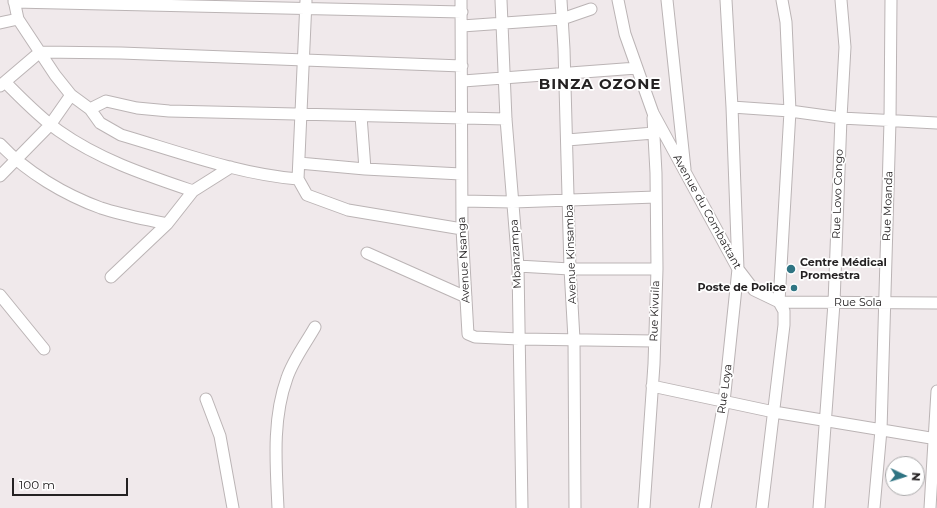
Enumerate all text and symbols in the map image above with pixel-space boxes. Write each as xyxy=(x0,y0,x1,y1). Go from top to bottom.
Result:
district label: BINZA OZONE xyxy=(539,76,661,94)
street label: Rue Lovo Congo xyxy=(830,149,846,239)
street label: Avenue du Combattant xyxy=(670,152,744,272)
street label: Rue Moanda xyxy=(880,171,896,241)
street label: Avenue Kinsamba xyxy=(563,204,579,304)
street label: Avenue Nsanga xyxy=(455,216,473,304)
street label: Mbanzampa xyxy=(508,219,524,289)
place label: Centre Médical Promestra xyxy=(800,256,887,282)
marker: Centre Médical Promestra xyxy=(785,263,797,275)
street label: Rue Kivuila xyxy=(647,280,663,342)
place label: Poste de Police xyxy=(698,281,786,295)
marker: Poste de Police xyxy=(789,283,799,293)
street label: Rue Sola xyxy=(834,296,882,310)
street label: Rue Loya xyxy=(715,363,735,415)
north arrow xyxy=(885,456,925,496)
scale bar xyxy=(14,470,130,496)
text: N xyxy=(909,472,923,482)
text: 100 m xyxy=(19,477,55,492)

